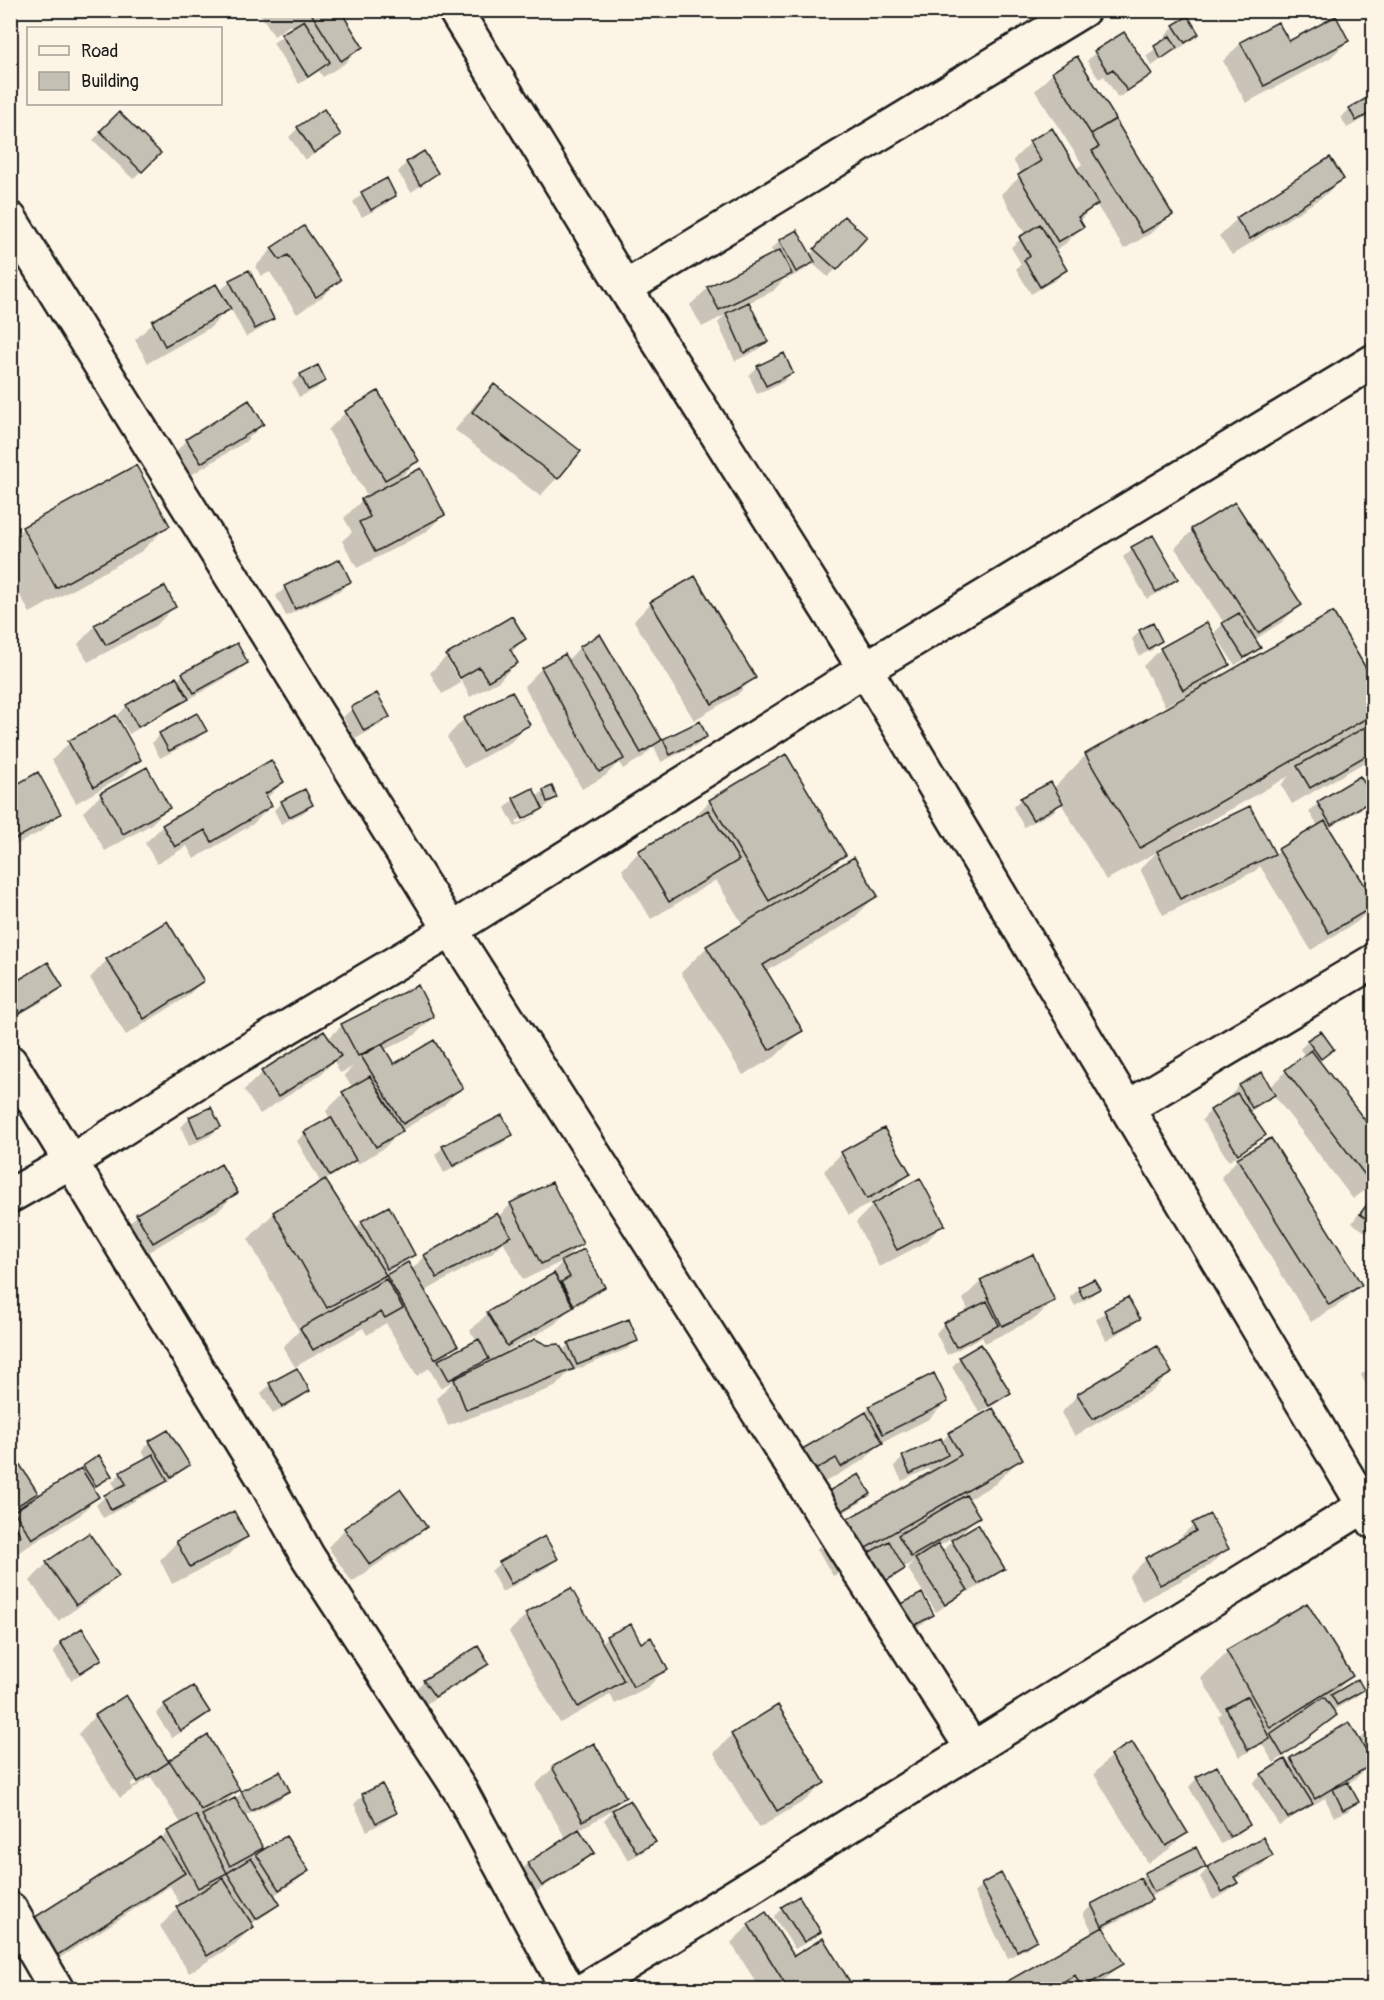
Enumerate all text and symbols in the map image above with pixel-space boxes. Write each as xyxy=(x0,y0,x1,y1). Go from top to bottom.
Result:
legend xyxy=(27,27,222,105)
text: Road xyxy=(81,40,118,63)
text: Building xyxy=(81,70,139,93)

